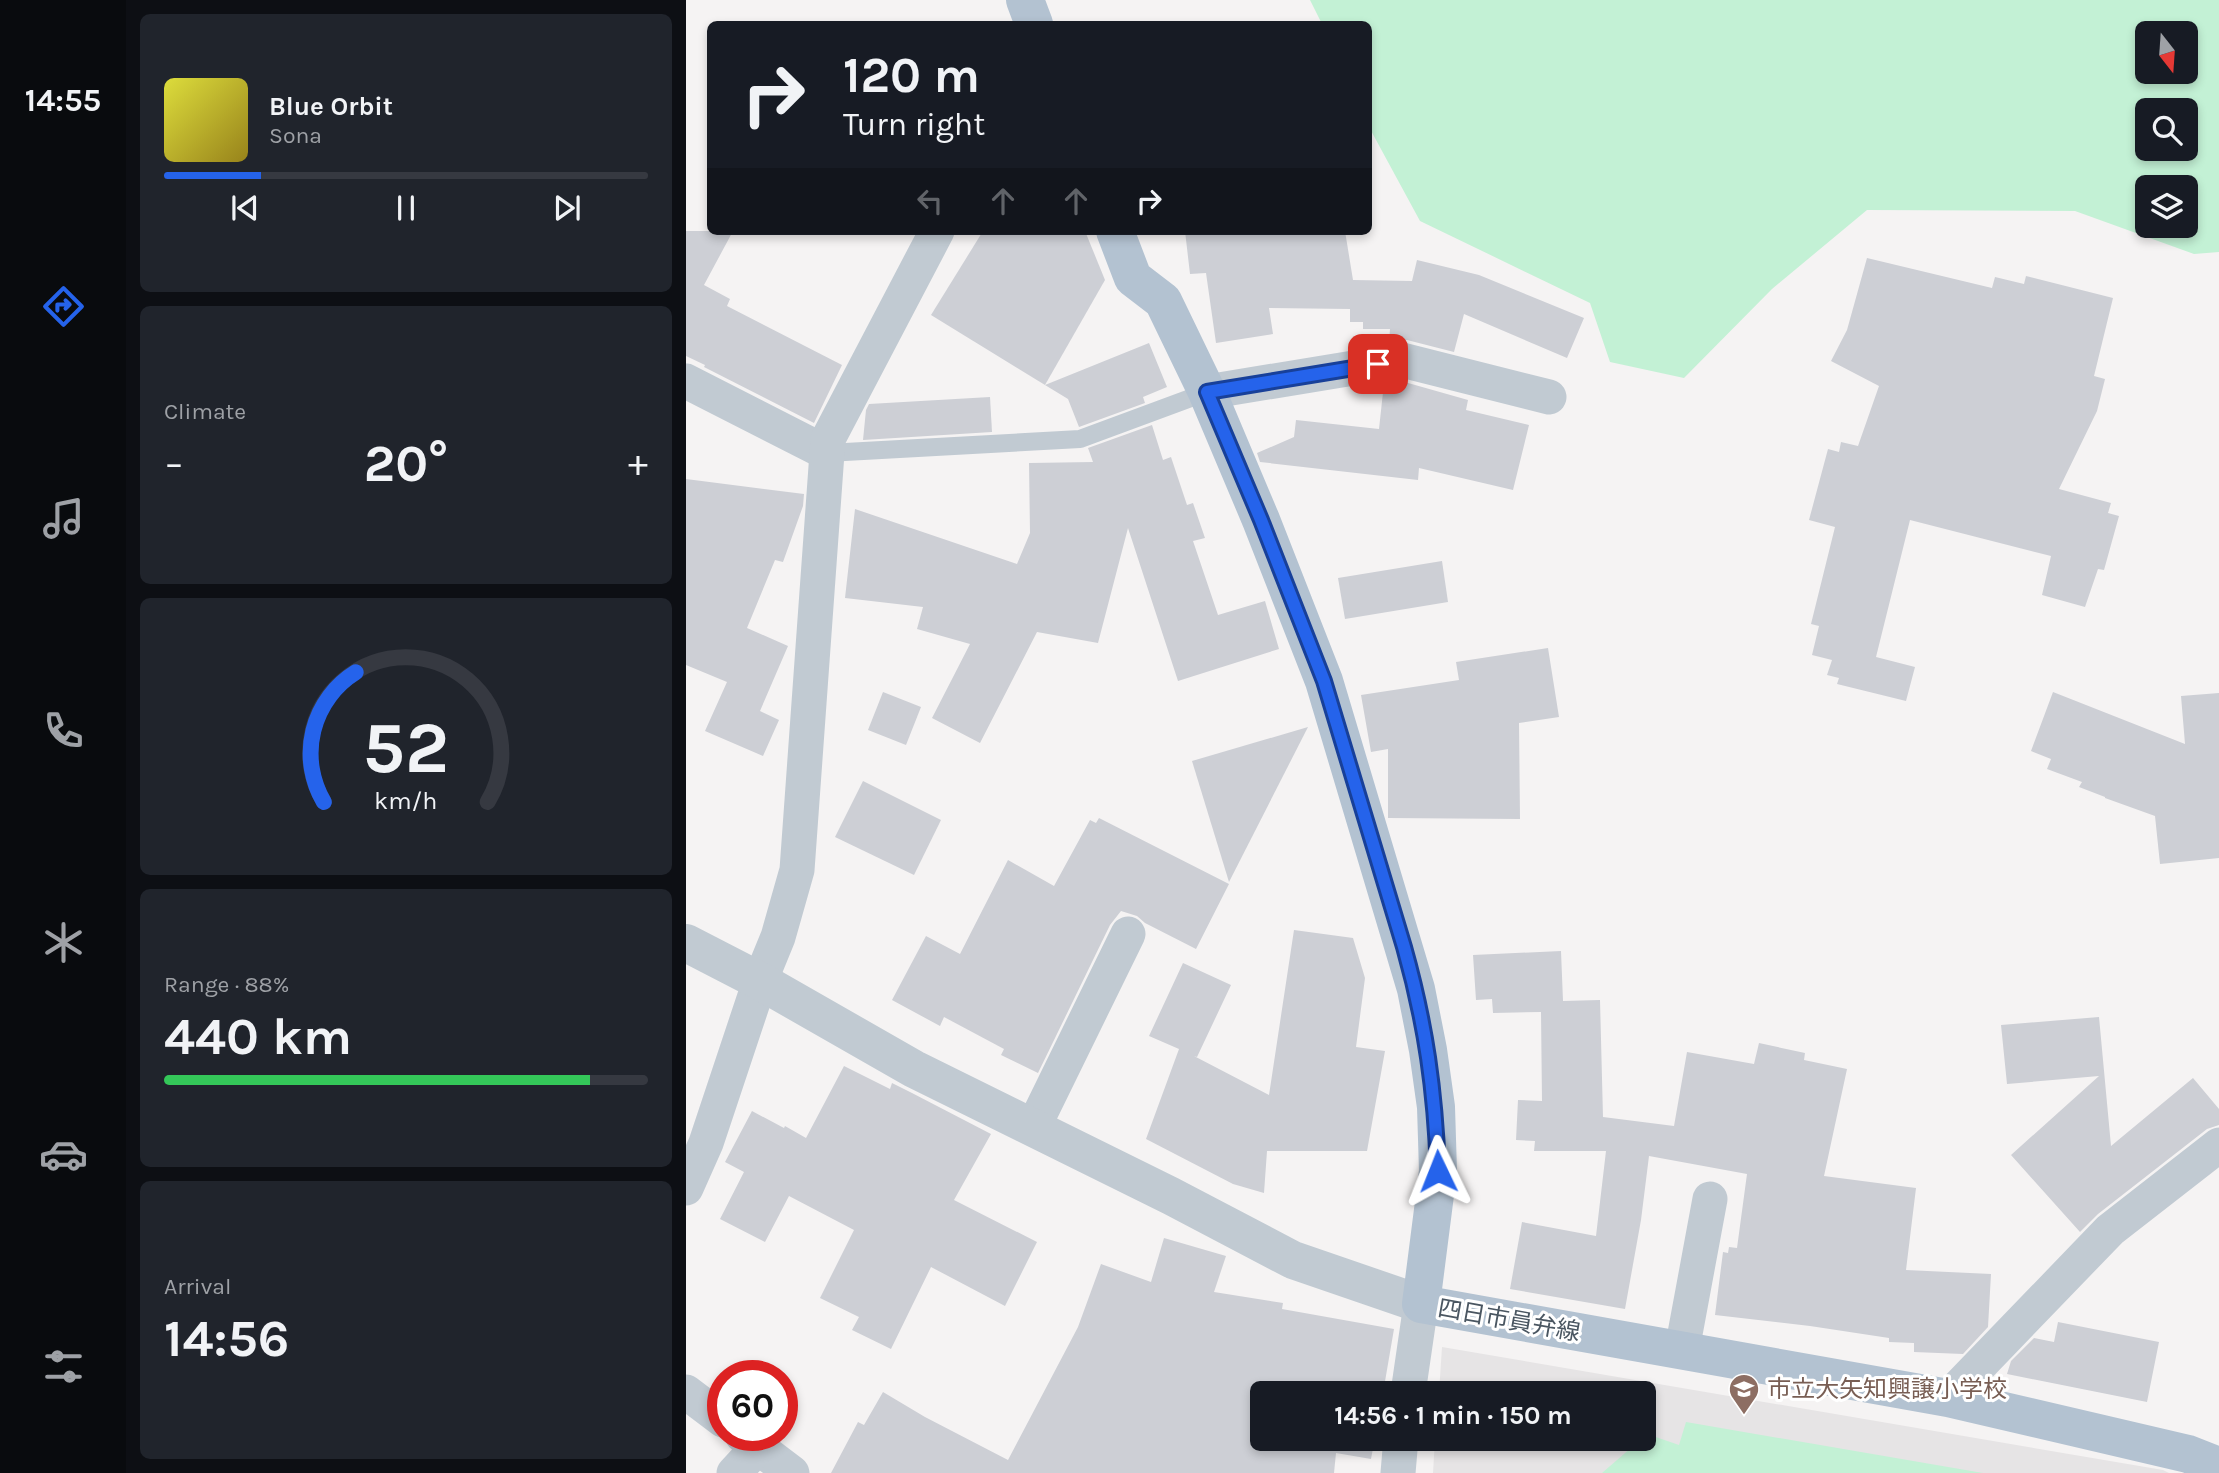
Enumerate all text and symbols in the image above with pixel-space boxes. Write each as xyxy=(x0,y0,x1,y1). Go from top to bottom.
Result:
north arrow xyxy=(2135,21,2198,84)
map controls xyxy=(2135,21,2198,238)
text: 120 m xyxy=(843,47,980,104)
icon: right xyxy=(728,49,819,140)
text: 14:55 xyxy=(25,82,101,119)
text: Blue Orbit xyxy=(269,91,393,122)
button: search xyxy=(2135,98,2198,161)
text: Turn right xyxy=(843,106,985,143)
text: Sona xyxy=(269,122,322,149)
button: layers xyxy=(2135,175,2198,238)
icon: left xyxy=(911,182,949,220)
icon: ahead xyxy=(984,182,1022,220)
icon: ahead xyxy=(1057,182,1095,220)
icon: right xyxy=(1130,182,1168,220)
icon: previous xyxy=(226,189,264,227)
icon: pause xyxy=(387,189,425,227)
icon: next xyxy=(548,189,586,227)
icon: directions xyxy=(39,282,88,331)
pin xyxy=(1348,334,1408,394)
icon: arrive xyxy=(1359,345,1397,383)
text: Climate xyxy=(164,398,246,425)
text: 20° xyxy=(364,433,448,494)
text: − xyxy=(164,441,184,486)
text: + xyxy=(628,441,648,486)
icon: music xyxy=(39,494,88,543)
icon: phone xyxy=(39,706,88,755)
text: 52 xyxy=(363,706,449,791)
text: km/h xyxy=(374,786,438,815)
icon: climate xyxy=(39,918,88,967)
text: Range · 88% xyxy=(164,971,289,998)
text: 440 km xyxy=(164,1006,352,1067)
icon: car xyxy=(39,1130,88,1179)
position arrow xyxy=(1401,1134,1475,1208)
text: Arrival xyxy=(164,1273,231,1300)
street label: 四日市員弁線 xyxy=(1436,1294,1582,1346)
text: 14:56 xyxy=(164,1308,289,1369)
icon: filters xyxy=(39,1342,88,1391)
speed limit sign: 60 xyxy=(707,1360,798,1451)
school or university icon: 市立大矢知興譲小学校 xyxy=(1727,1372,1761,1416)
place label: 市立大矢知興譲小学校 xyxy=(1767,1375,2007,1403)
text: 14:56 · 1 min · 150 m xyxy=(1334,1400,1572,1431)

